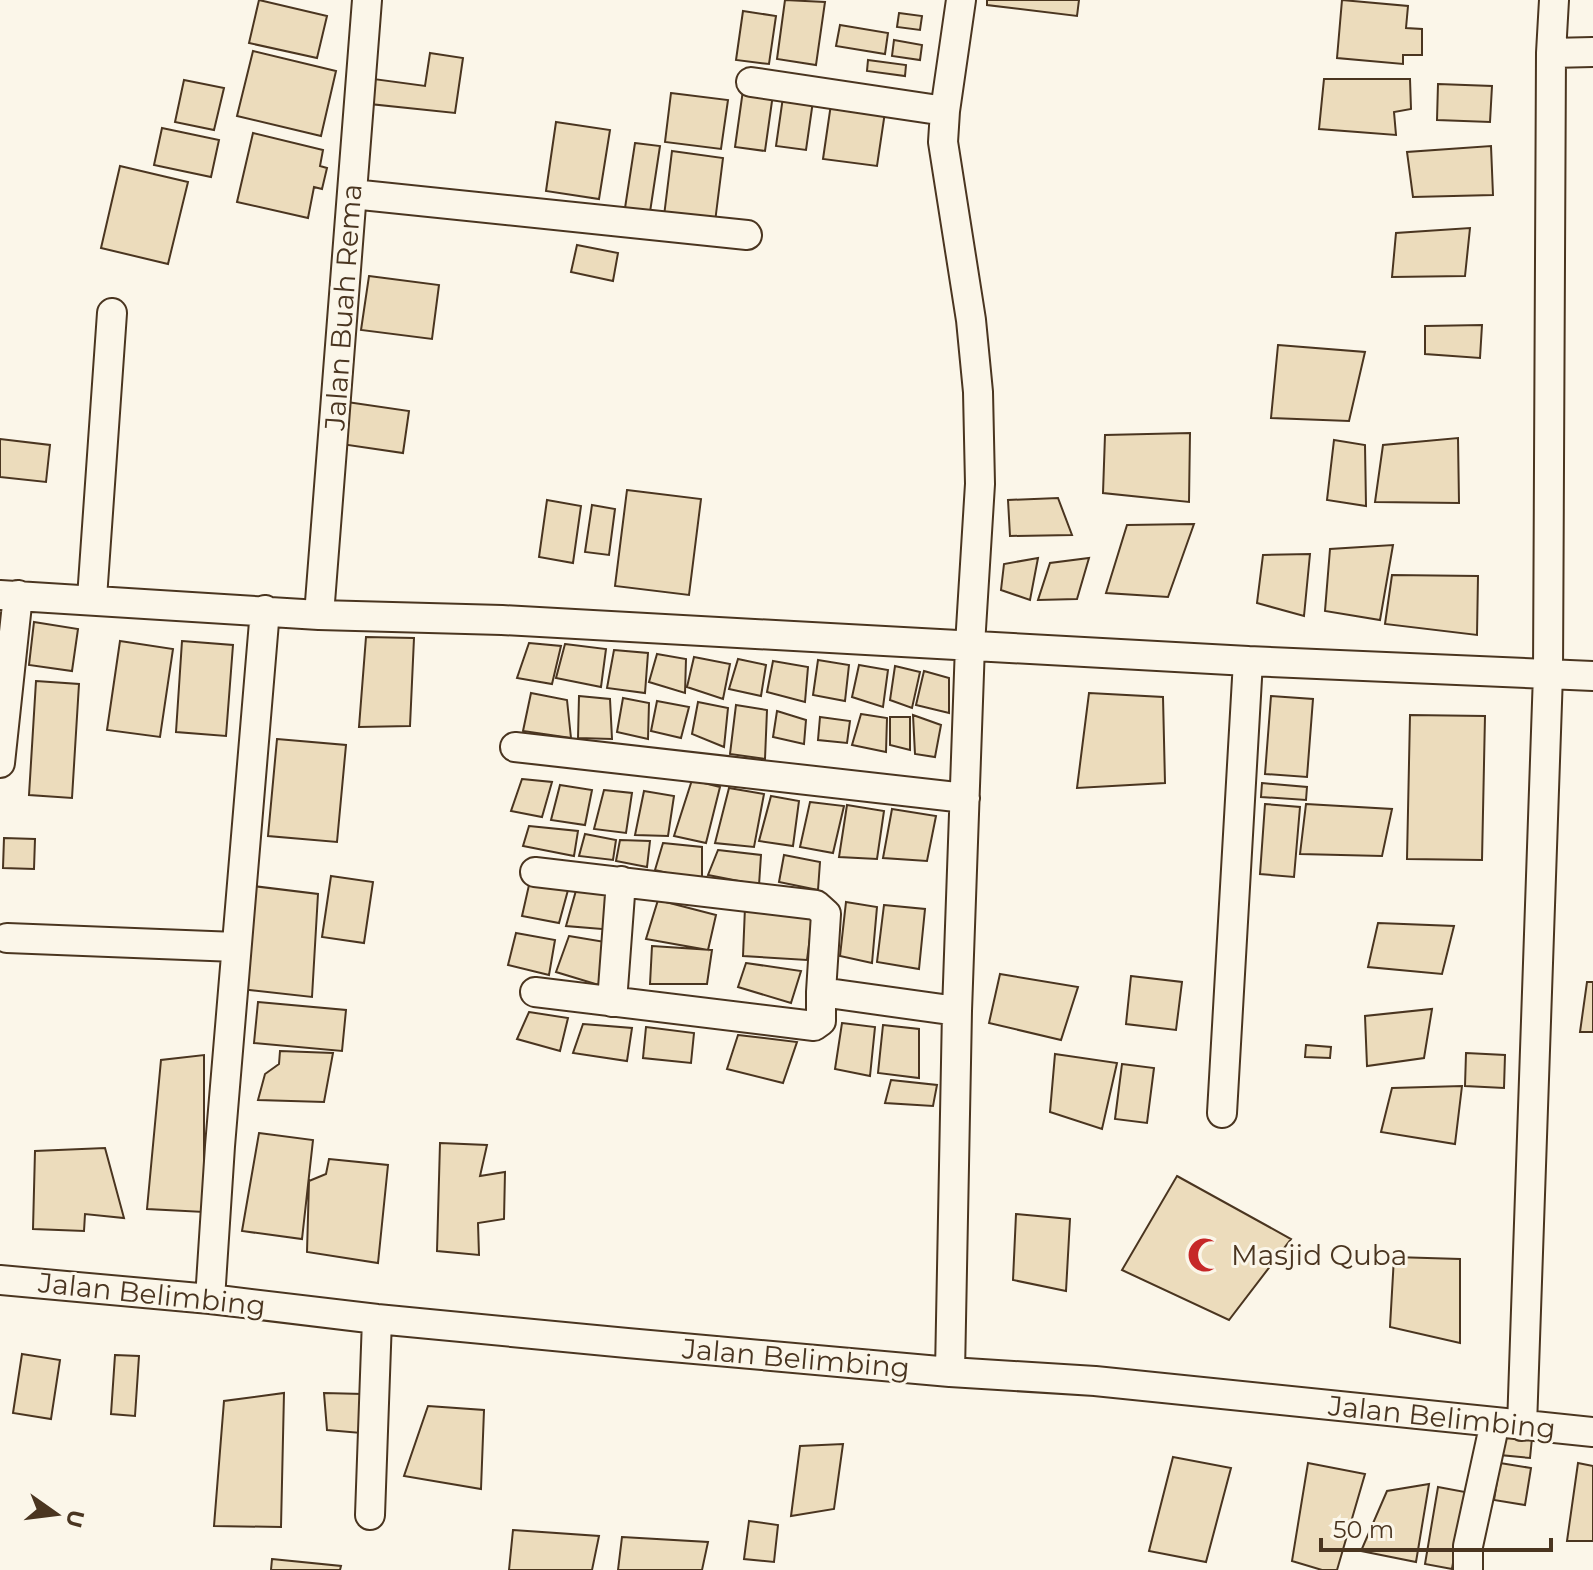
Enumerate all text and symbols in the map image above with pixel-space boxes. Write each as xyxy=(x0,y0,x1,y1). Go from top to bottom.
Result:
street label: Jalan Buah Rema xyxy=(317,183,369,432)
mosque icon: Masjid Quba xyxy=(1186,1236,1224,1274)
place label: Masjid Quba xyxy=(1231,1238,1407,1272)
street label: Jalan Belimbing xyxy=(36,1265,267,1323)
street label: Jalan Belimbing xyxy=(680,1331,911,1385)
street label: Jalan Belimbing xyxy=(1326,1388,1557,1446)
north arrow xyxy=(16,1474,96,1554)
scale bar xyxy=(1321,1502,1551,1552)
text: U xyxy=(60,1507,90,1530)
text: 50 m xyxy=(1333,1515,1394,1544)

